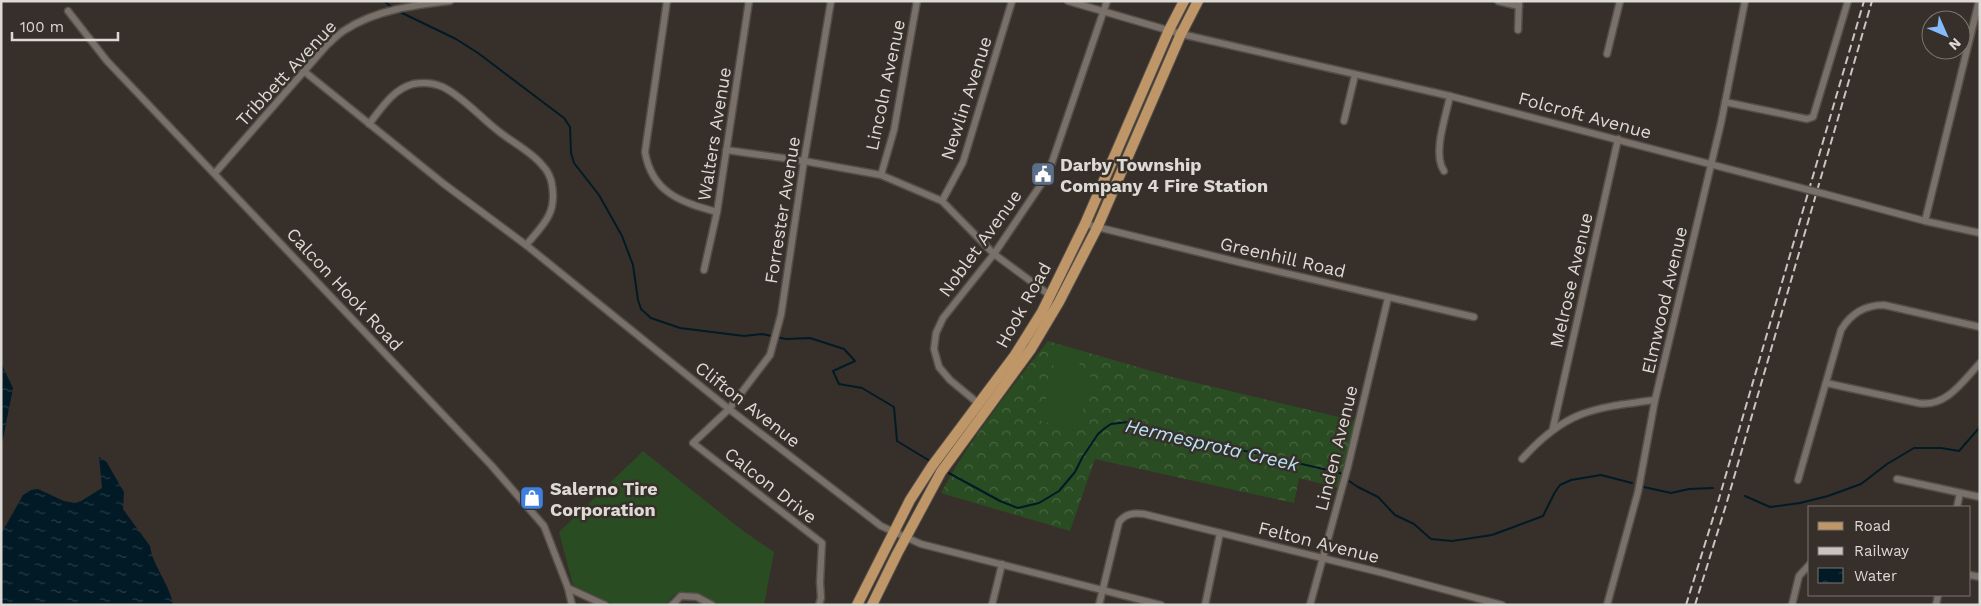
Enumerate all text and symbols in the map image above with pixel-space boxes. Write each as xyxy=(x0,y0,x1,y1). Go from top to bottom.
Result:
scale bar xyxy=(12,10,119,42)
north arrow xyxy=(1921,10,1971,60)
street label: Tribbett Avenue xyxy=(231,16,341,130)
text: 100 m xyxy=(20,18,64,36)
street label: Lincoln Avenue xyxy=(861,18,909,152)
street label: Newlin Avenue xyxy=(936,34,996,162)
text: N xyxy=(1946,35,1965,54)
street label: Walters Avenue xyxy=(693,65,735,203)
street label: Folcroft Avenue xyxy=(1516,87,1654,143)
street label: Forrester Avenue xyxy=(760,135,804,285)
place label: Darby Township Company 4 Fire Station xyxy=(1060,154,1268,196)
public building icon: Darby Township Company 4 Fire Station xyxy=(1030,161,1056,187)
street label: Noblet Avenue xyxy=(934,185,1026,301)
street label: Melrose Avenue xyxy=(1545,210,1597,350)
street label: Calcon Hook Road xyxy=(282,223,408,355)
street label: Elmwood Avenue xyxy=(1637,224,1691,376)
street label: Greenhill Road xyxy=(1218,232,1348,282)
street label: Hook Road xyxy=(991,259,1055,351)
street label: Clifton Avenue xyxy=(691,357,805,451)
street label: Linden Avenue xyxy=(1310,383,1362,513)
water label: Hermesprota Creek xyxy=(1123,414,1302,476)
street label: Calcon Drive xyxy=(721,443,821,527)
place label: Salerno Tire Corporation xyxy=(550,478,658,520)
shop icon: Salerno Tire Corporation xyxy=(519,485,545,511)
legend xyxy=(1808,506,1971,596)
street label: Felton Avenue xyxy=(1256,517,1382,567)
text: Road xyxy=(1854,517,1891,535)
text: Railway xyxy=(1854,542,1909,560)
text: Water xyxy=(1854,567,1897,585)

